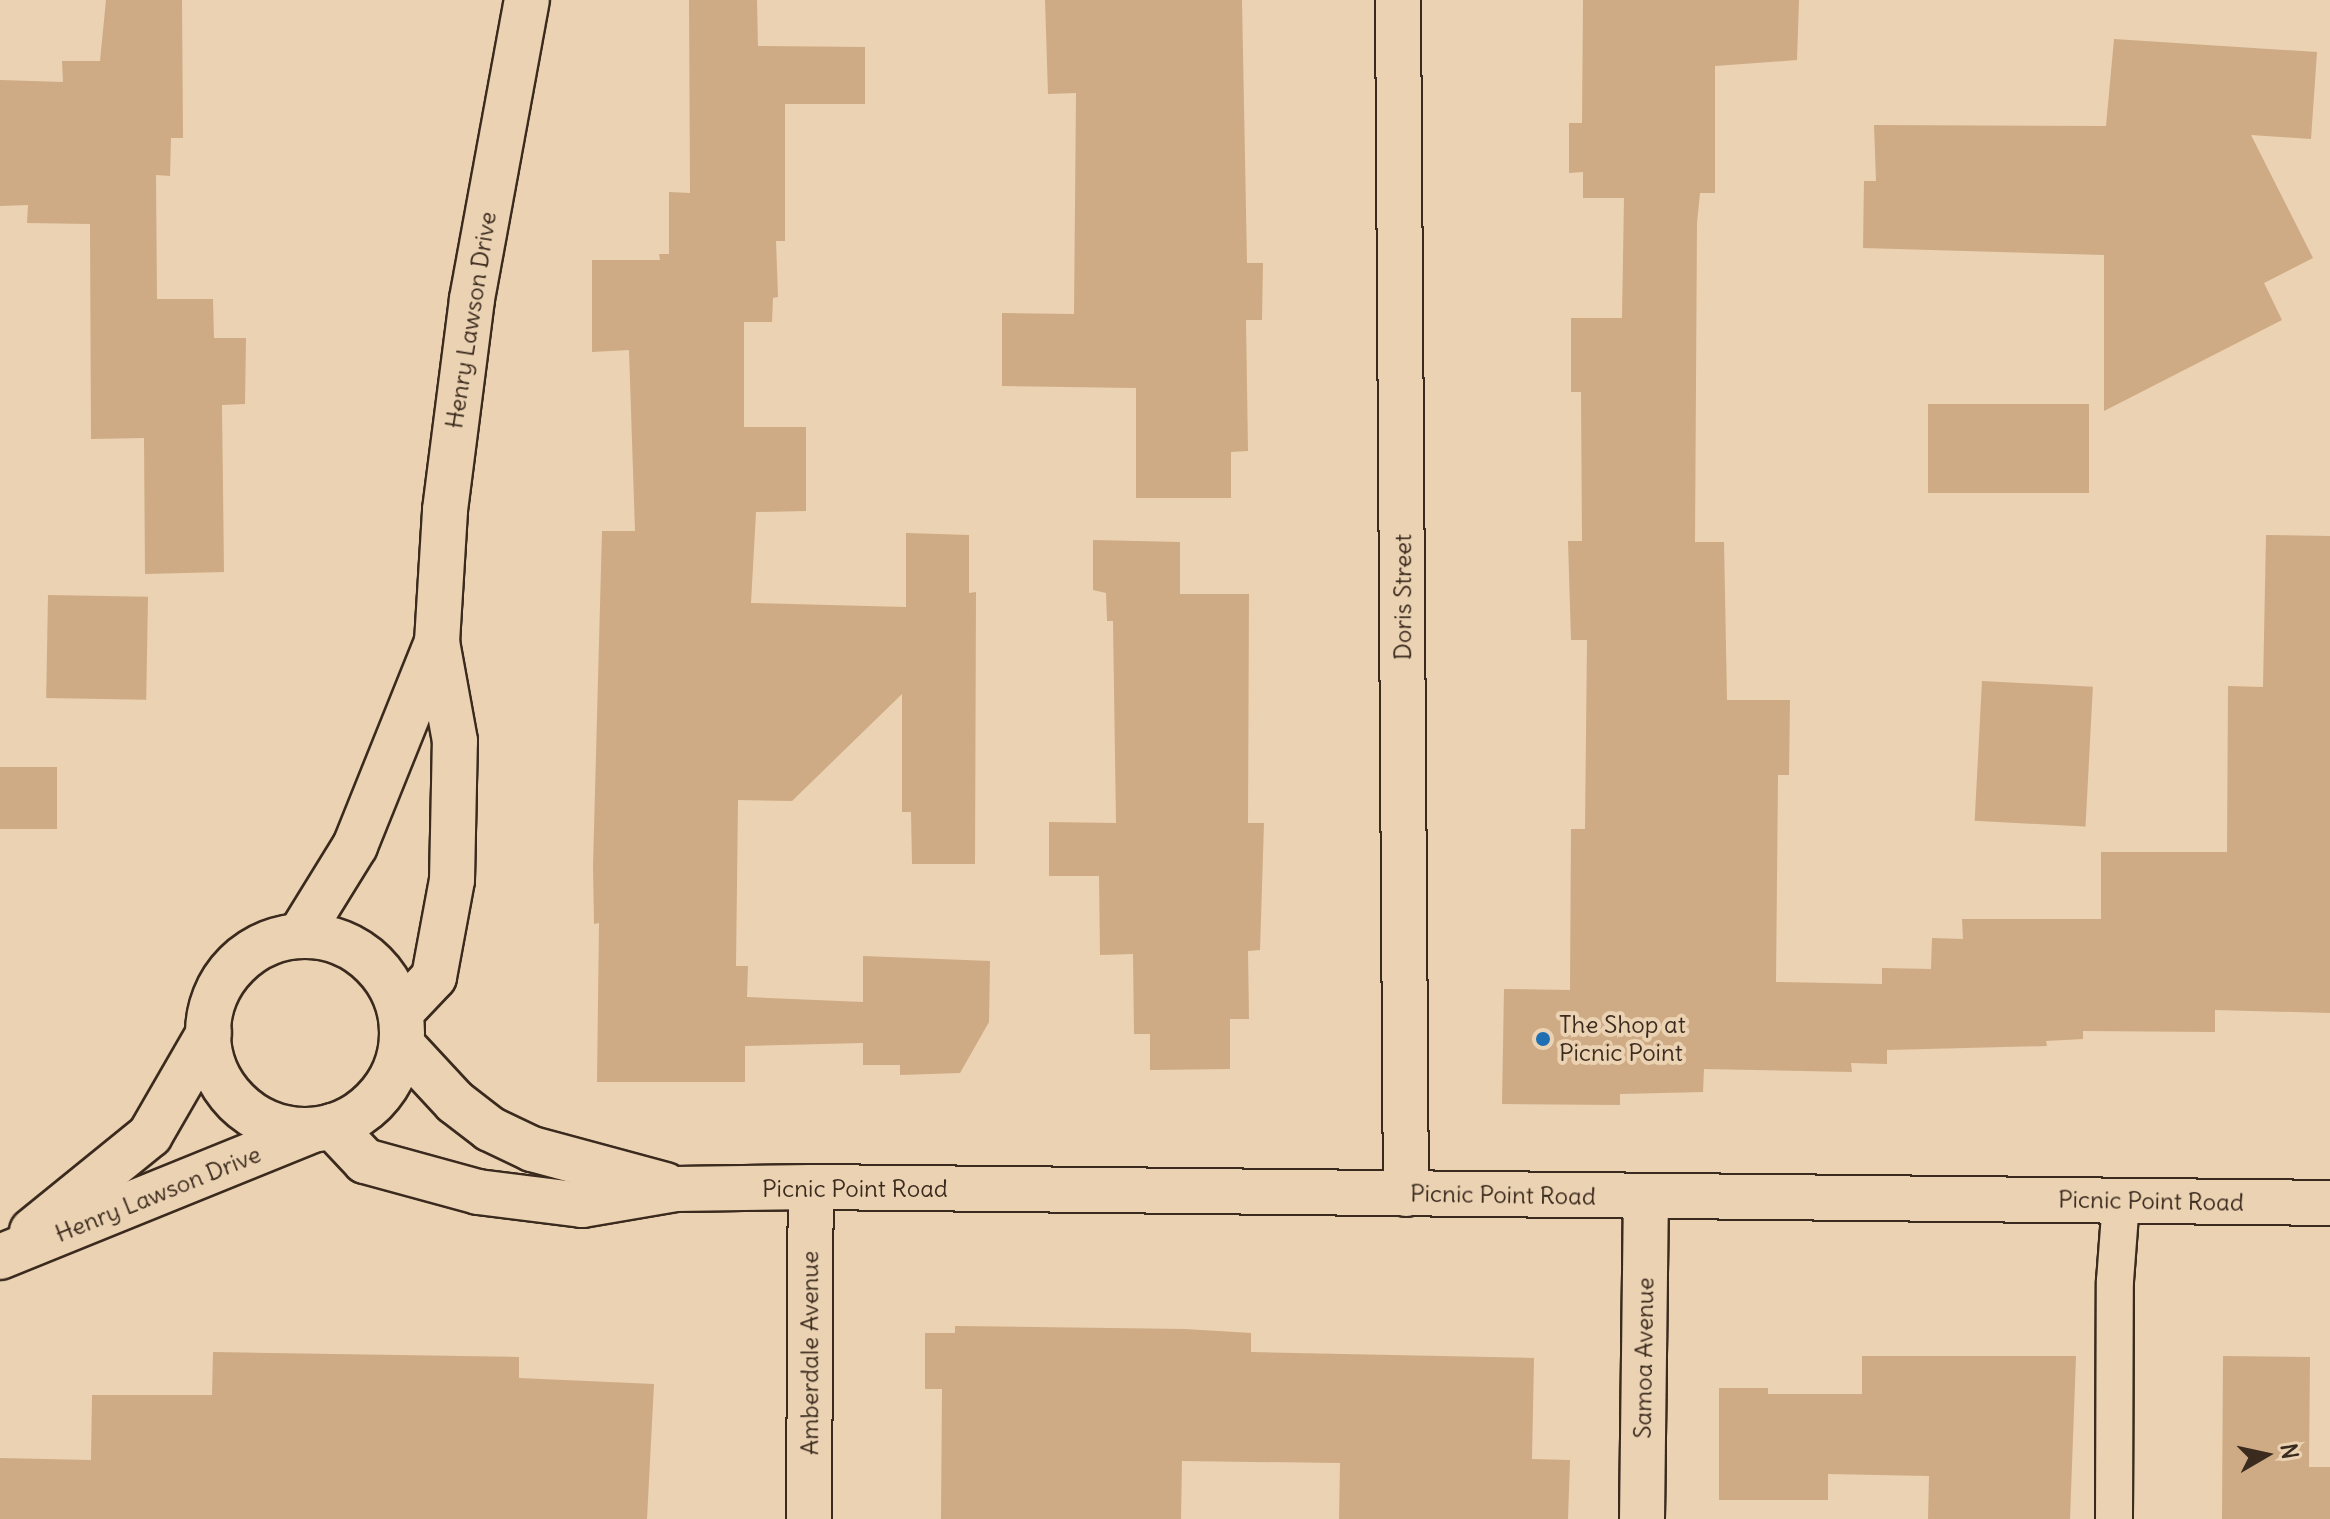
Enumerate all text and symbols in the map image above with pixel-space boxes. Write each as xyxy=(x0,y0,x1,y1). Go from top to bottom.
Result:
street label: Henry Lawson Drive xyxy=(440,209,502,431)
street label: Doris Street xyxy=(1389,534,1417,660)
place label: The Shop at Picnic Point xyxy=(1559,1011,1686,1067)
marker: The Shop at Picnic Point xyxy=(1534,1030,1552,1048)
street label: Henry Lawson Drive xyxy=(51,1140,265,1248)
street label: Picnic Point Road xyxy=(762,1175,948,1203)
street label: Picnic Point Road xyxy=(1410,1179,1596,1211)
street label: Picnic Point Road xyxy=(2058,1185,2244,1217)
street label: Amberdale Avenue xyxy=(796,1251,824,1455)
street label: Samoa Avenue xyxy=(1628,1277,1660,1439)
north arrow xyxy=(2226,1415,2306,1495)
text: N xyxy=(2275,1442,2305,1461)

